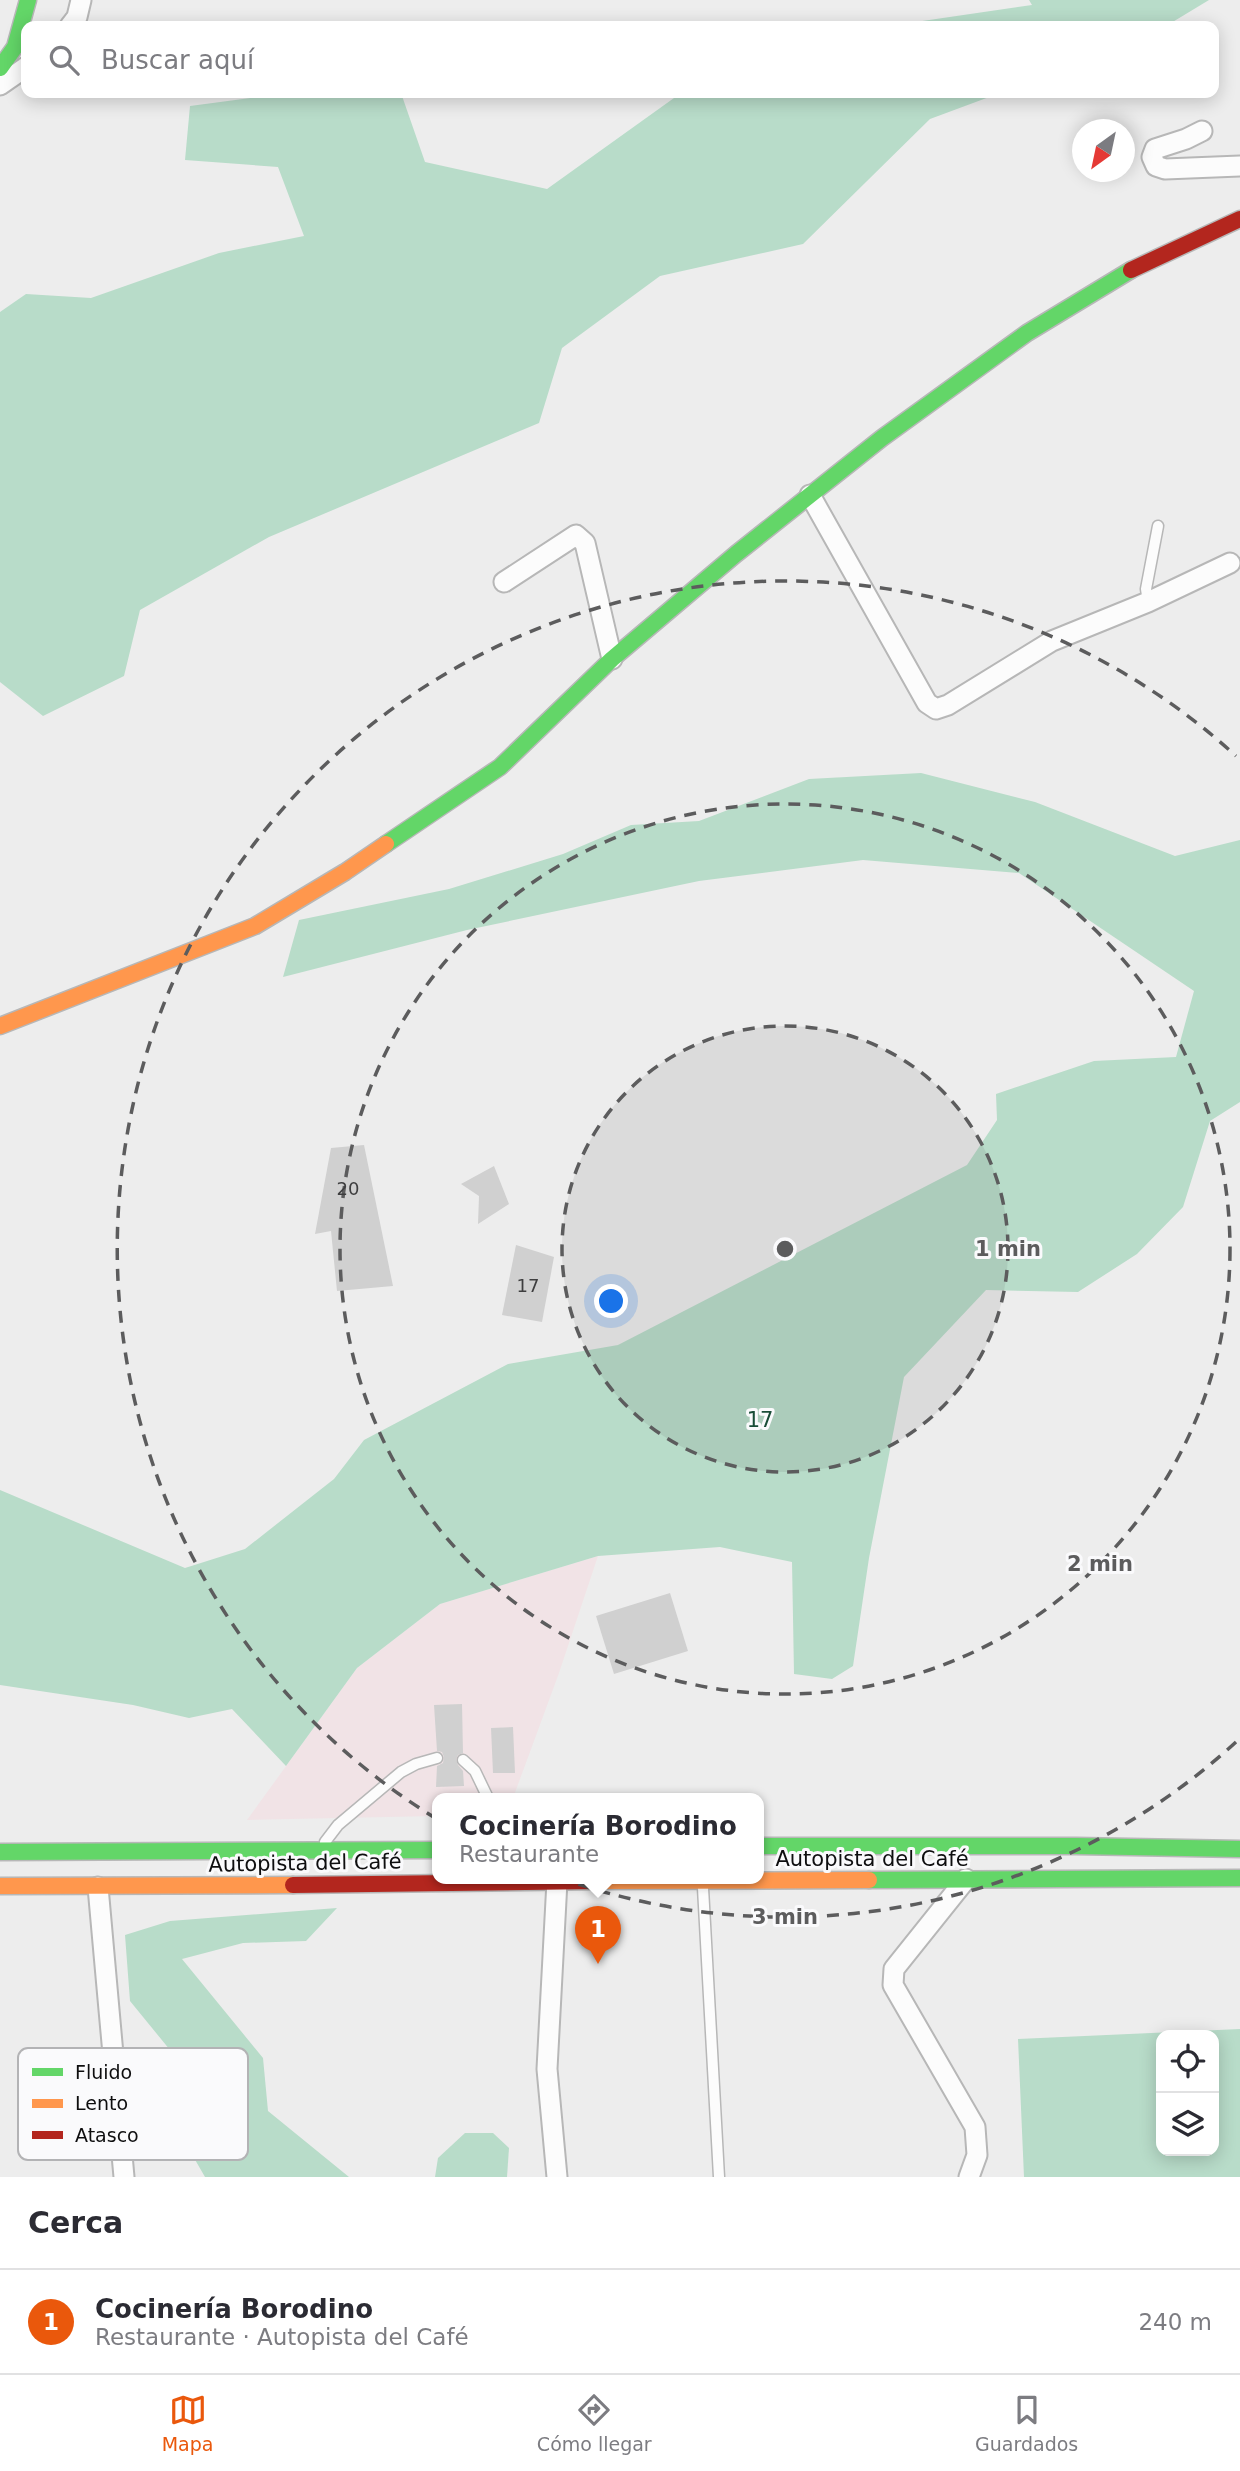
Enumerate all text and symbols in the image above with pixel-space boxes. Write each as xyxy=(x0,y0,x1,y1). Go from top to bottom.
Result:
search box xyxy=(21,21,1219,98)
icon: search xyxy=(45,41,83,79)
text: Buscar aquí xyxy=(101,45,254,75)
north arrow xyxy=(1072,119,1135,182)
house number: 20 xyxy=(337,1178,359,1199)
centre of rings xyxy=(773,1237,797,1261)
text: 1 min xyxy=(975,1237,1041,1261)
house number: 17 xyxy=(517,1275,539,1296)
your location xyxy=(594,1284,628,1318)
park label: 17 xyxy=(747,1408,773,1432)
text: 2 min xyxy=(1067,1552,1133,1576)
popup xyxy=(432,1793,764,1884)
text: Cocinería Borodino xyxy=(459,1811,737,1841)
text: Restaurante xyxy=(459,1841,599,1867)
street label: Autopista del Café xyxy=(775,1847,969,1871)
street label: Autopista del Café xyxy=(208,1849,402,1877)
text: 3 min xyxy=(752,1905,818,1929)
pin: 1 xyxy=(575,1906,621,1964)
map controls xyxy=(1156,2030,1219,2156)
button: locate xyxy=(1156,2030,1219,2093)
legend xyxy=(18,2048,248,2160)
text: Fluido xyxy=(75,2061,132,2083)
text: Lento xyxy=(75,2092,128,2114)
button: layers xyxy=(1156,2093,1219,2156)
text: Atasco xyxy=(75,2124,139,2146)
text: Cerca xyxy=(28,2205,123,2240)
text: Cocinería Borodino xyxy=(95,2294,373,2324)
text: 1 xyxy=(43,2309,59,2335)
text: 240 m xyxy=(1138,2309,1212,2335)
text: Restaurante · Autopista del Café xyxy=(95,2324,469,2350)
tab: Mapa xyxy=(162,2391,213,2455)
tab: Cómo llegar xyxy=(537,2391,652,2455)
tab: Guardados xyxy=(975,2391,1078,2455)

